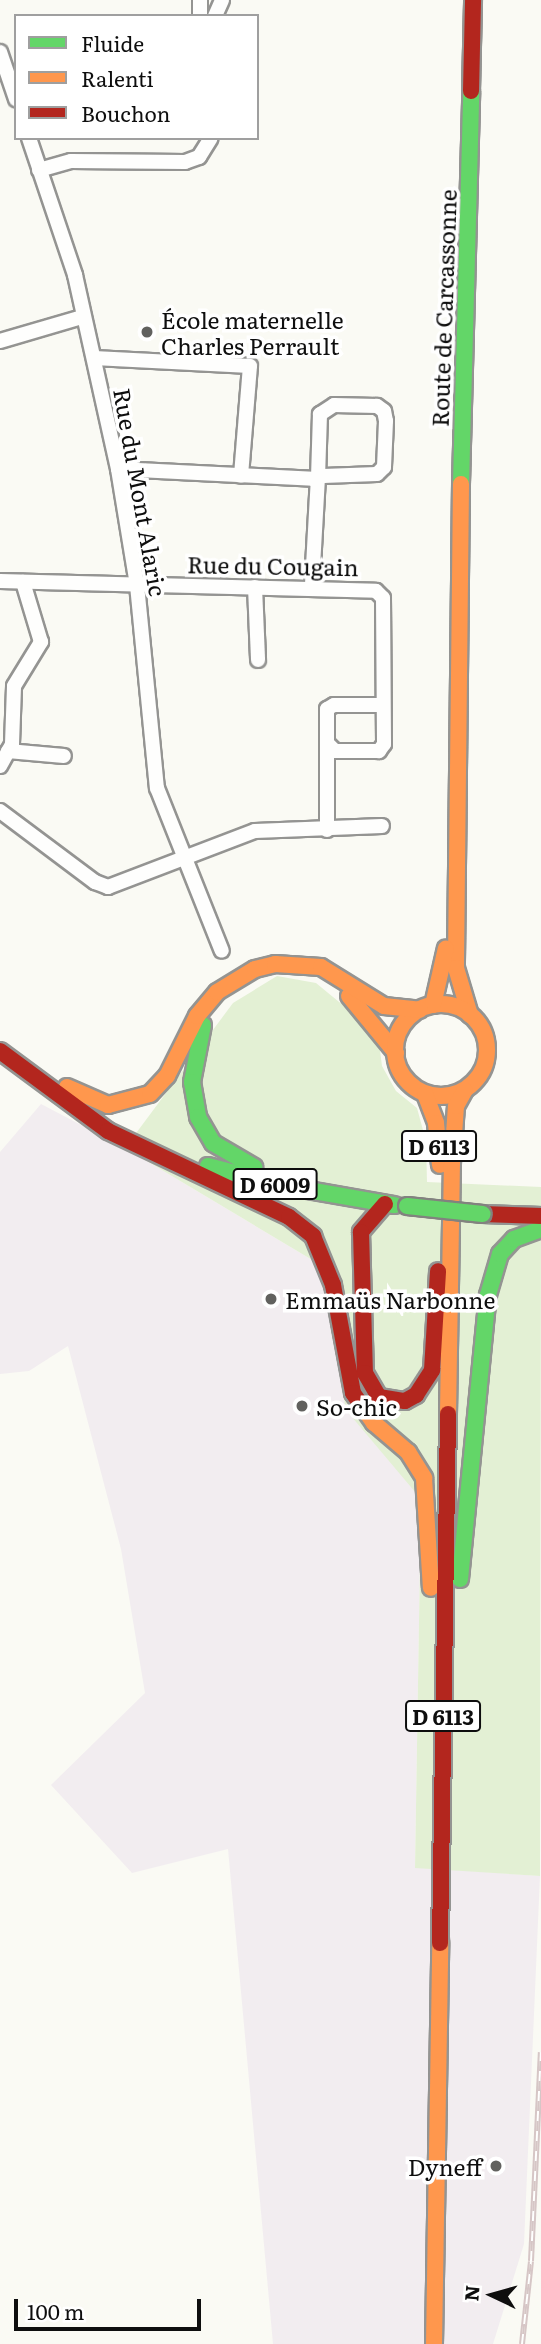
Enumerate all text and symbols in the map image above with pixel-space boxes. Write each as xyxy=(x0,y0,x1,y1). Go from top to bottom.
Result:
legend xyxy=(14,14,259,140)
text: Fluide xyxy=(81,27,144,58)
text: Ralenti xyxy=(81,62,154,93)
text: Bouchon xyxy=(81,97,170,128)
street label: Route de Carcassonne xyxy=(425,189,461,427)
place label: École maternelle Charles Perrault xyxy=(161,305,344,359)
marker: École maternelle Charles Perrault xyxy=(139,324,155,340)
street label: Rue du Mont Alaric xyxy=(109,386,173,598)
street label: Rue du Cougain xyxy=(187,550,359,580)
road number: D 6113 xyxy=(400,1128,478,1164)
road number: D 6009 xyxy=(231,1166,319,1202)
place label: Emmaüs Narbonne xyxy=(285,1285,495,1313)
marker: Emmaüs Narbonne xyxy=(263,1291,279,1307)
place label: So-chic xyxy=(316,1392,397,1420)
marker: So-chic xyxy=(294,1398,310,1414)
road number: D 6113 xyxy=(404,1698,481,1734)
place label: Dyneff xyxy=(408,2152,482,2180)
marker: Dyneff xyxy=(488,2158,504,2174)
north arrow xyxy=(457,2260,527,2330)
scale bar xyxy=(18,2284,205,2328)
text: N xyxy=(456,2284,486,2302)
text: 100 m xyxy=(27,2295,84,2326)

